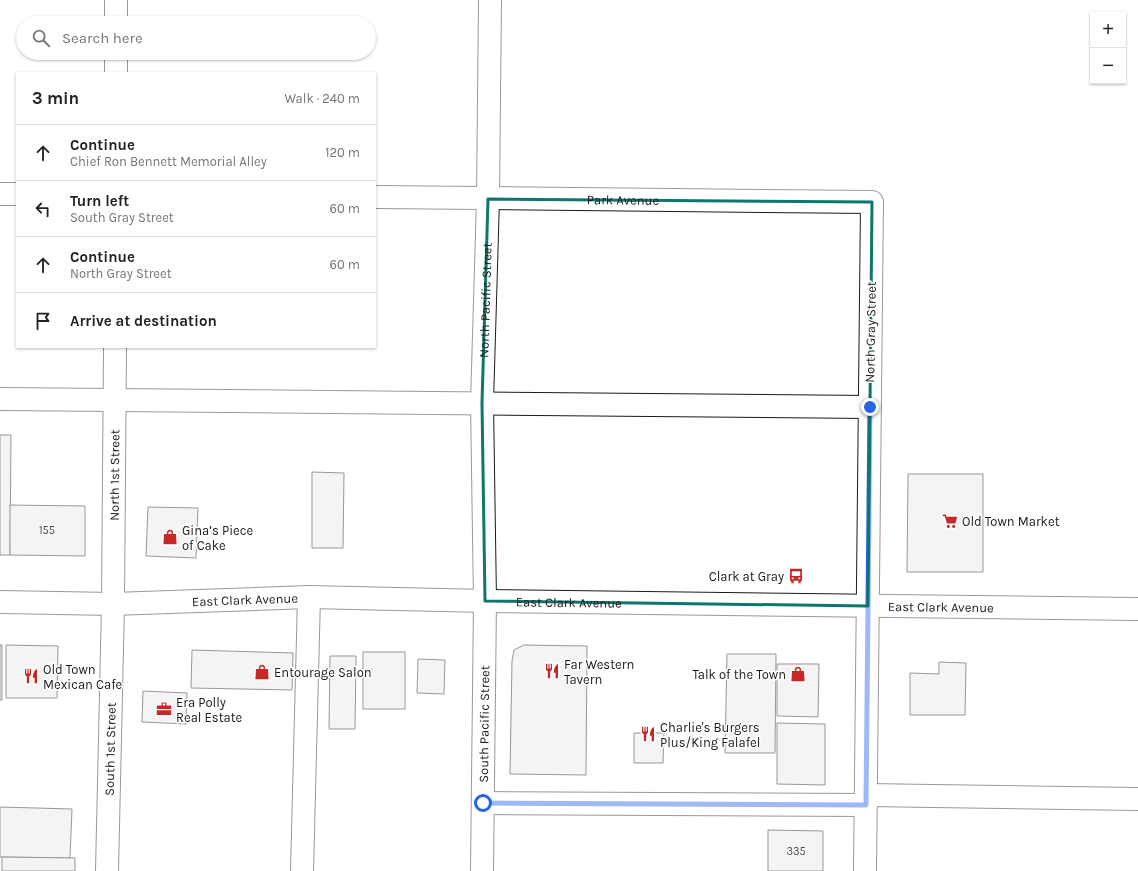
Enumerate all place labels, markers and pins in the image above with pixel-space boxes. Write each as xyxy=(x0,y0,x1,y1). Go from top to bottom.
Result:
supermarket icon: Old Town Market xyxy=(941,512,959,530)
place label: Old Town Market xyxy=(962,514,1060,529)
place label: Gina’s Piece of Cake xyxy=(182,523,253,553)
shop icon: Gina’s Piece of Cake xyxy=(161,528,179,546)
bus stop icon: Clark at Gray xyxy=(787,567,805,585)
place label: Clark at Gray xyxy=(709,569,784,584)
place label: Far Western Tavern xyxy=(564,657,634,687)
place label: Old Town Mexican Cafe xyxy=(43,662,123,692)
restaurant icon: Far Western Tavern xyxy=(543,662,561,680)
shop icon: Entourage Salon xyxy=(253,663,271,681)
place label: Entourage Salon xyxy=(274,665,372,680)
shop icon: Talk of the Town xyxy=(789,665,807,683)
restaurant icon: Old Town Mexican Cafe xyxy=(22,667,40,685)
place label: Talk of the Town xyxy=(692,667,786,682)
place label: Era Polly Real Estate xyxy=(176,695,243,725)
office icon: Era Polly Real Estate xyxy=(155,700,173,718)
place label: Charlie's Burgers Plus/King Falafel xyxy=(660,720,760,750)
restaurant icon: Charlie's Burgers Plus/King Falafel xyxy=(639,725,657,743)

